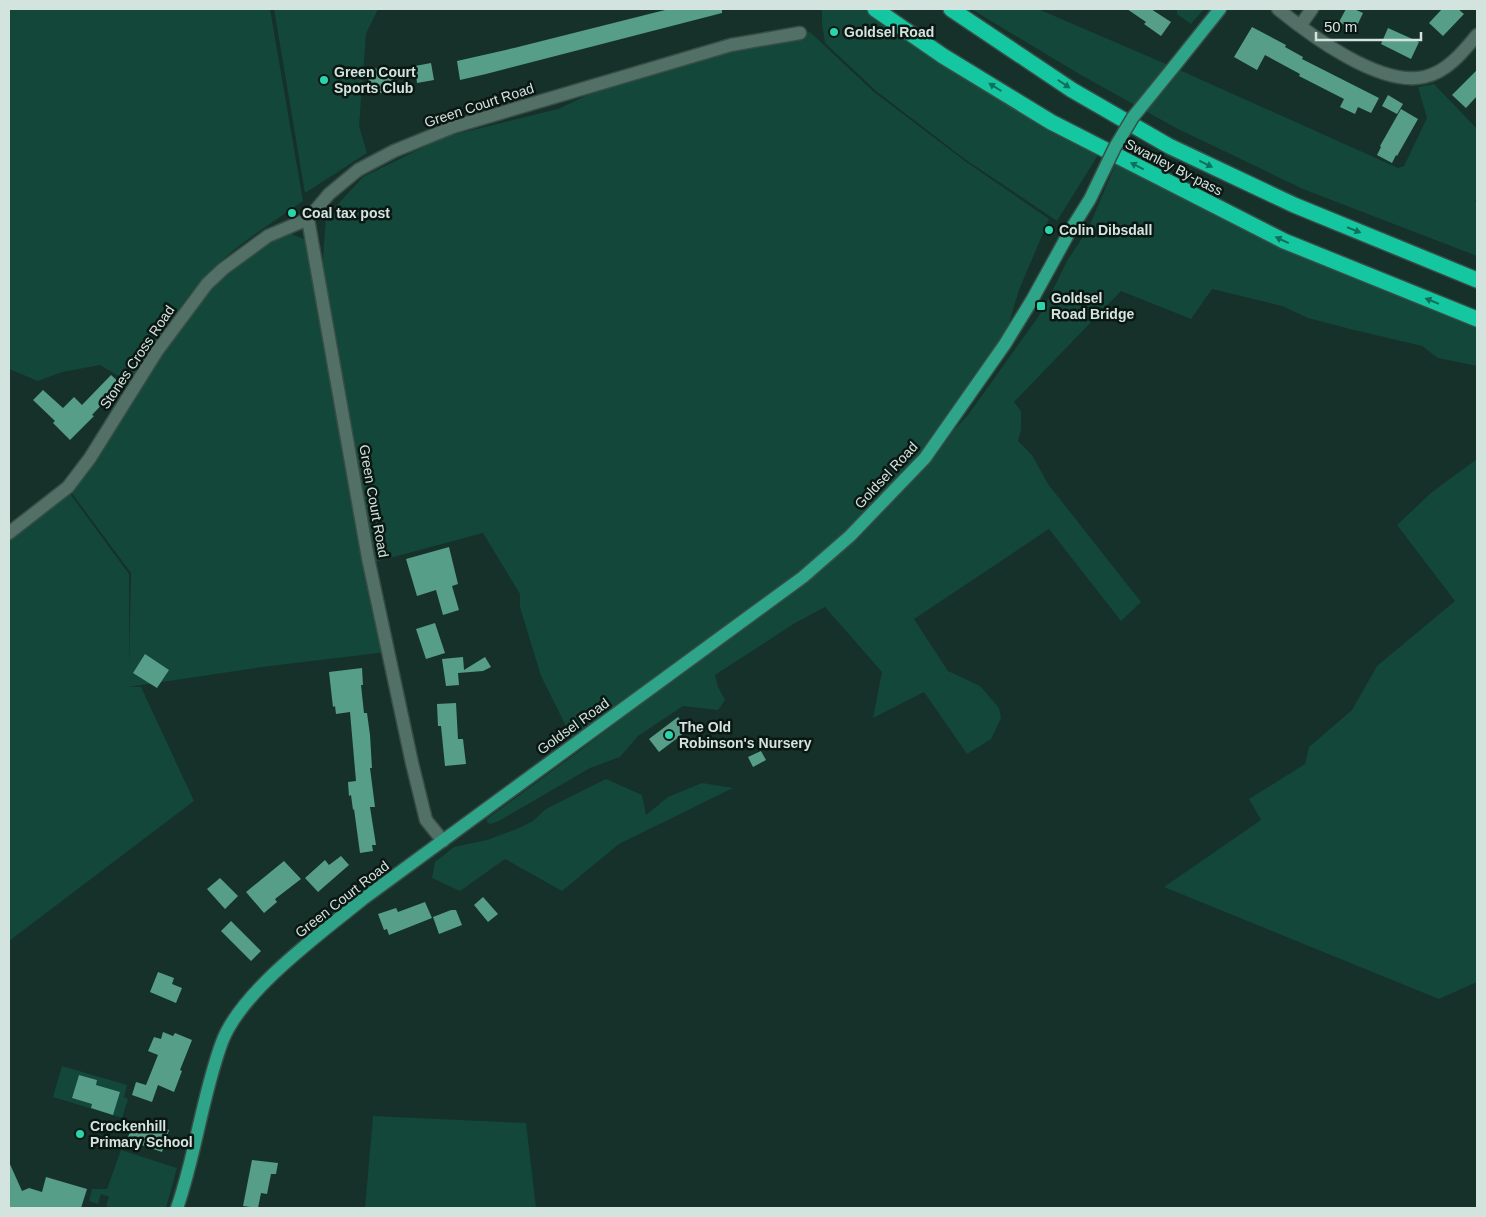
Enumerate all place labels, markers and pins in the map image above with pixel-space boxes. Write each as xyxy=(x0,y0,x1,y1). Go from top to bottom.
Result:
place label: Goldsel Road xyxy=(844,24,934,40)
marker: Goldsel Road xyxy=(828,26,840,38)
place label: Green Court Sports Club xyxy=(334,64,416,96)
marker: Green Court Sports Club xyxy=(318,74,330,86)
place label: Coal tax post xyxy=(302,205,390,221)
marker: Coal tax post xyxy=(286,207,298,219)
place label: Colin Dibsdall xyxy=(1059,222,1152,238)
marker: Colin Dibsdall xyxy=(1043,224,1055,236)
place label: Goldsel Road Bridge xyxy=(1051,290,1134,322)
marker: Goldsel Road Bridge xyxy=(1035,300,1047,312)
place label: The Old Robinson's Nursery xyxy=(679,719,812,751)
marker: The Old Robinson's Nursery xyxy=(663,729,675,741)
place label: Crockenhill Primary School xyxy=(90,1118,193,1150)
marker: Crockenhill Primary School xyxy=(74,1128,86,1140)

